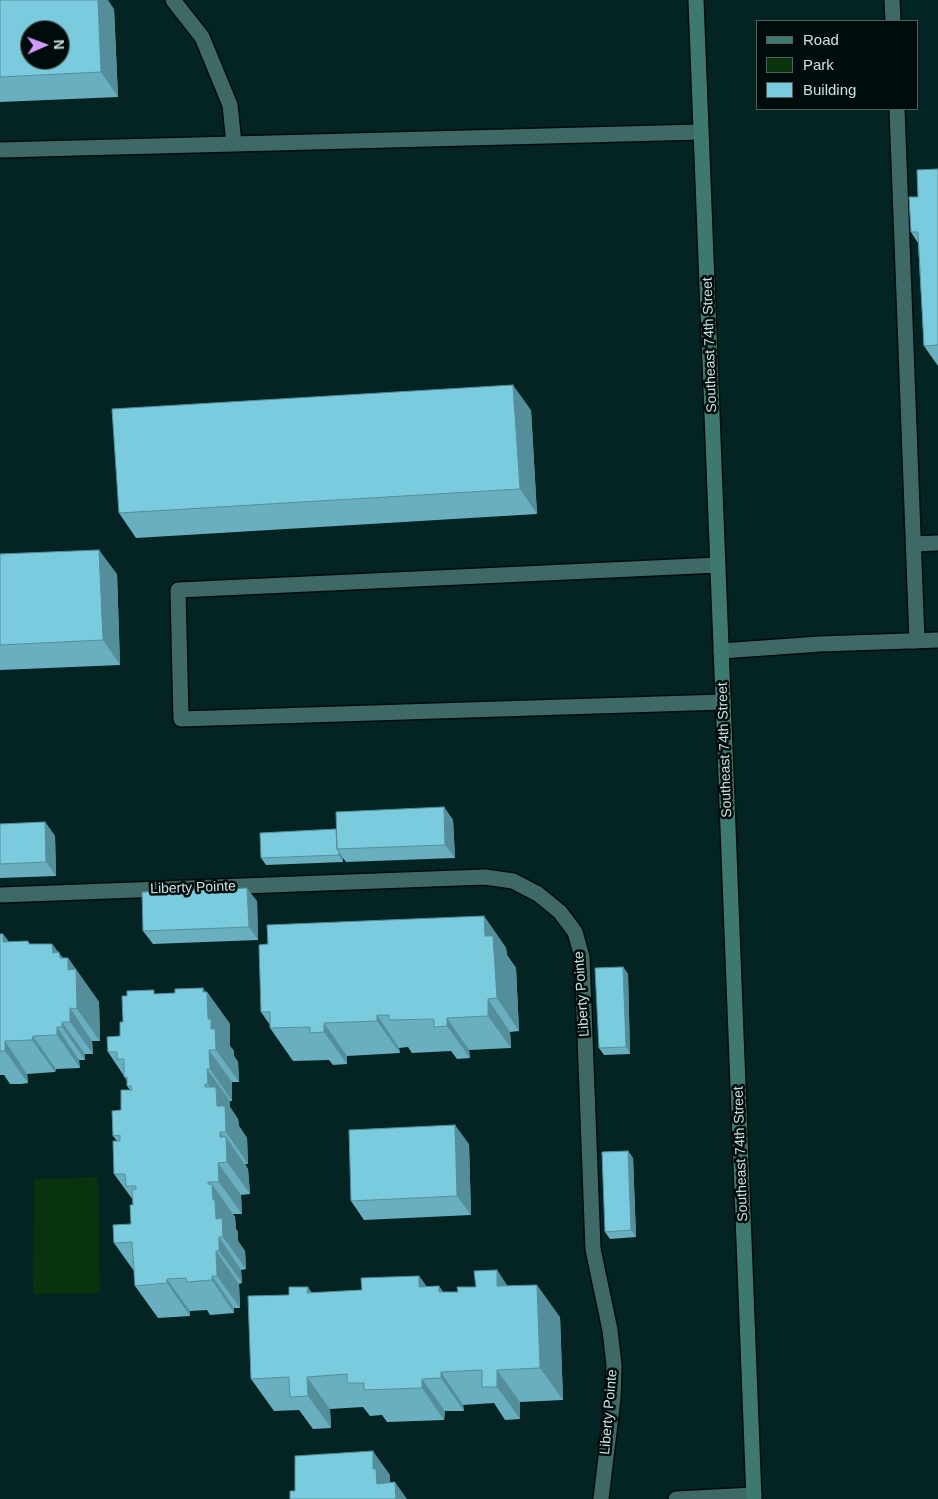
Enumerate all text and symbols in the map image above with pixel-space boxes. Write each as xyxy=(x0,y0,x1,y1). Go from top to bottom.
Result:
north arrow xyxy=(20,20,70,70)
legend xyxy=(756,20,918,110)
text: Road xyxy=(803,31,839,48)
text: N xyxy=(51,39,67,50)
text: Park xyxy=(803,56,834,73)
text: Building xyxy=(803,81,856,98)
street label: Southeast 74th Street xyxy=(699,277,721,413)
street label: Southeast 74th Street xyxy=(714,682,736,818)
street label: Liberty Pointe xyxy=(150,878,236,898)
street label: Liberty Pointe xyxy=(571,951,593,1037)
street label: Southeast 74th Street xyxy=(730,1086,752,1222)
street label: Liberty Pointe xyxy=(597,1369,621,1455)

